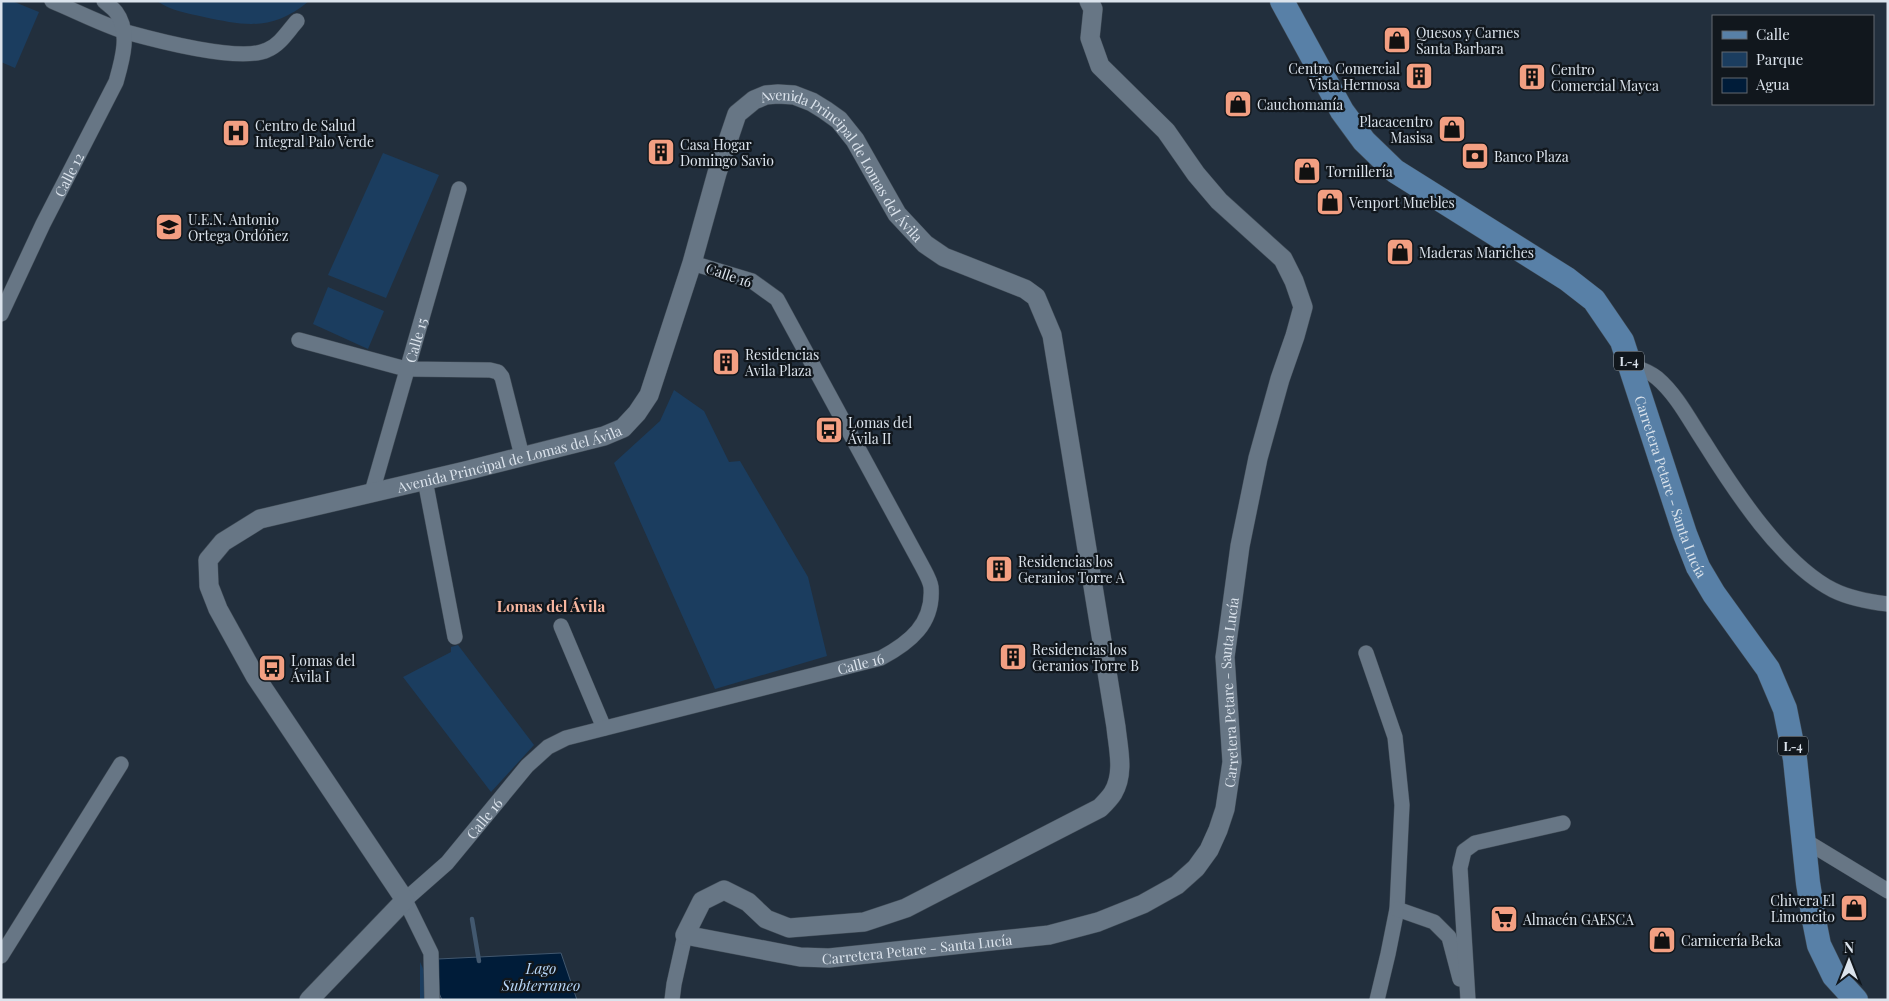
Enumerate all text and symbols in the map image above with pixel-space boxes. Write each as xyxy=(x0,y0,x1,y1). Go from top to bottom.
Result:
legend xyxy=(1712,15,1874,105)
place label: Quesos y Carnes Santa Barbara xyxy=(1416,23,1520,58)
text: Calle xyxy=(1756,24,1790,44)
shop icon: Quesos y Carnes Santa Barbara xyxy=(1382,25,1412,55)
text: Parque xyxy=(1756,49,1803,69)
place label: Centro Comercial Vista Hermosa xyxy=(1288,59,1400,94)
place label: Centro Comercial Mayca xyxy=(1551,60,1659,95)
building icon: Centro Comercial Vista Hermosa xyxy=(1404,61,1434,91)
building icon: Centro Comercial Mayca xyxy=(1517,62,1547,92)
text: Agua xyxy=(1755,74,1790,94)
street label: Avenida Principal de Lomas del Ávila xyxy=(756,84,927,246)
shop icon: Cauchomanía xyxy=(1223,89,1253,119)
place label: Cauchomanía xyxy=(1257,95,1343,114)
place label: Placacentro Masisa xyxy=(1359,112,1433,147)
shop icon: Placacentro Masisa xyxy=(1437,114,1467,144)
place label: Centro de Salud Integral Palo Verde xyxy=(255,116,374,151)
hospital icon: Centro de Salud Integral Palo Verde xyxy=(221,118,251,148)
place label: Casa Hogar Domingo Savio xyxy=(680,135,774,170)
building icon: Casa Hogar Domingo Savio xyxy=(646,137,676,167)
bank icon: Banco Plaza xyxy=(1460,141,1490,171)
place label: Banco Plaza xyxy=(1494,147,1569,166)
street label: Calle 12 xyxy=(49,149,88,200)
shop icon: Tornillería xyxy=(1292,156,1322,186)
place label: Tornillería xyxy=(1326,162,1393,181)
shop icon: Venport Muebles xyxy=(1315,187,1345,217)
place label: Venport Muebles xyxy=(1348,193,1455,212)
place label: U.E.N. Antonio Ortega Ordóñez xyxy=(188,210,289,245)
school or university icon: U.E.N. Antonio Ortega Ordóñez xyxy=(154,212,184,242)
shop icon: Maderas Mariches xyxy=(1385,237,1415,267)
place label: Maderas Mariches xyxy=(1419,243,1534,262)
street label: Calle 16 xyxy=(703,258,755,292)
street label: Calle 15 xyxy=(400,315,431,365)
place label: Residencias Avila Plaza xyxy=(744,345,819,380)
building icon: Residencias Avila Plaza xyxy=(711,347,741,377)
road number: L-4 xyxy=(1614,352,1644,371)
street label: Carretera Petare - Santa Lucía xyxy=(1631,393,1712,581)
place label: Lomas del Ávila II xyxy=(847,413,912,448)
bus stop icon: Lomas del Ávila II xyxy=(814,415,844,445)
street label: Avenida Principal de Lomas del Ávila xyxy=(394,420,624,496)
place label: Residencias los Geranios Torre A xyxy=(1018,552,1125,587)
building icon: Residencias los Geranios Torre A xyxy=(984,554,1014,584)
district label: Lomas del Ávila xyxy=(497,596,605,616)
street label: Carretera Petare - Santa Lucía xyxy=(1215,596,1242,789)
place label: Residencias los Geranios Torre B xyxy=(1032,640,1139,675)
building icon: Residencias los Geranios Torre B xyxy=(998,642,1028,672)
street label: Calle 16 xyxy=(835,648,886,678)
place label: Lomas del Ávila I xyxy=(290,651,355,686)
bus stop icon: Lomas del Ávila I xyxy=(257,653,287,683)
road number: L-4 xyxy=(1778,736,1808,756)
street label: Calle 16 xyxy=(461,794,506,843)
place label: Chivera El Limoncito xyxy=(1770,891,1835,926)
shop icon: Chivera El Limoncito xyxy=(1839,893,1869,923)
supermarket icon: Almacén GAESCA xyxy=(1489,904,1519,934)
place label: Almacén GAESCA xyxy=(1522,910,1634,929)
shop icon: Carnicería Beka xyxy=(1647,925,1677,955)
street label: Carretera Petare - Santa Lucía xyxy=(822,929,1013,968)
place label: Carnicería Beka xyxy=(1681,931,1781,950)
north arrow xyxy=(1824,936,1874,986)
text: N xyxy=(1844,938,1854,957)
water label: Lago Subterraneo xyxy=(501,958,580,995)

